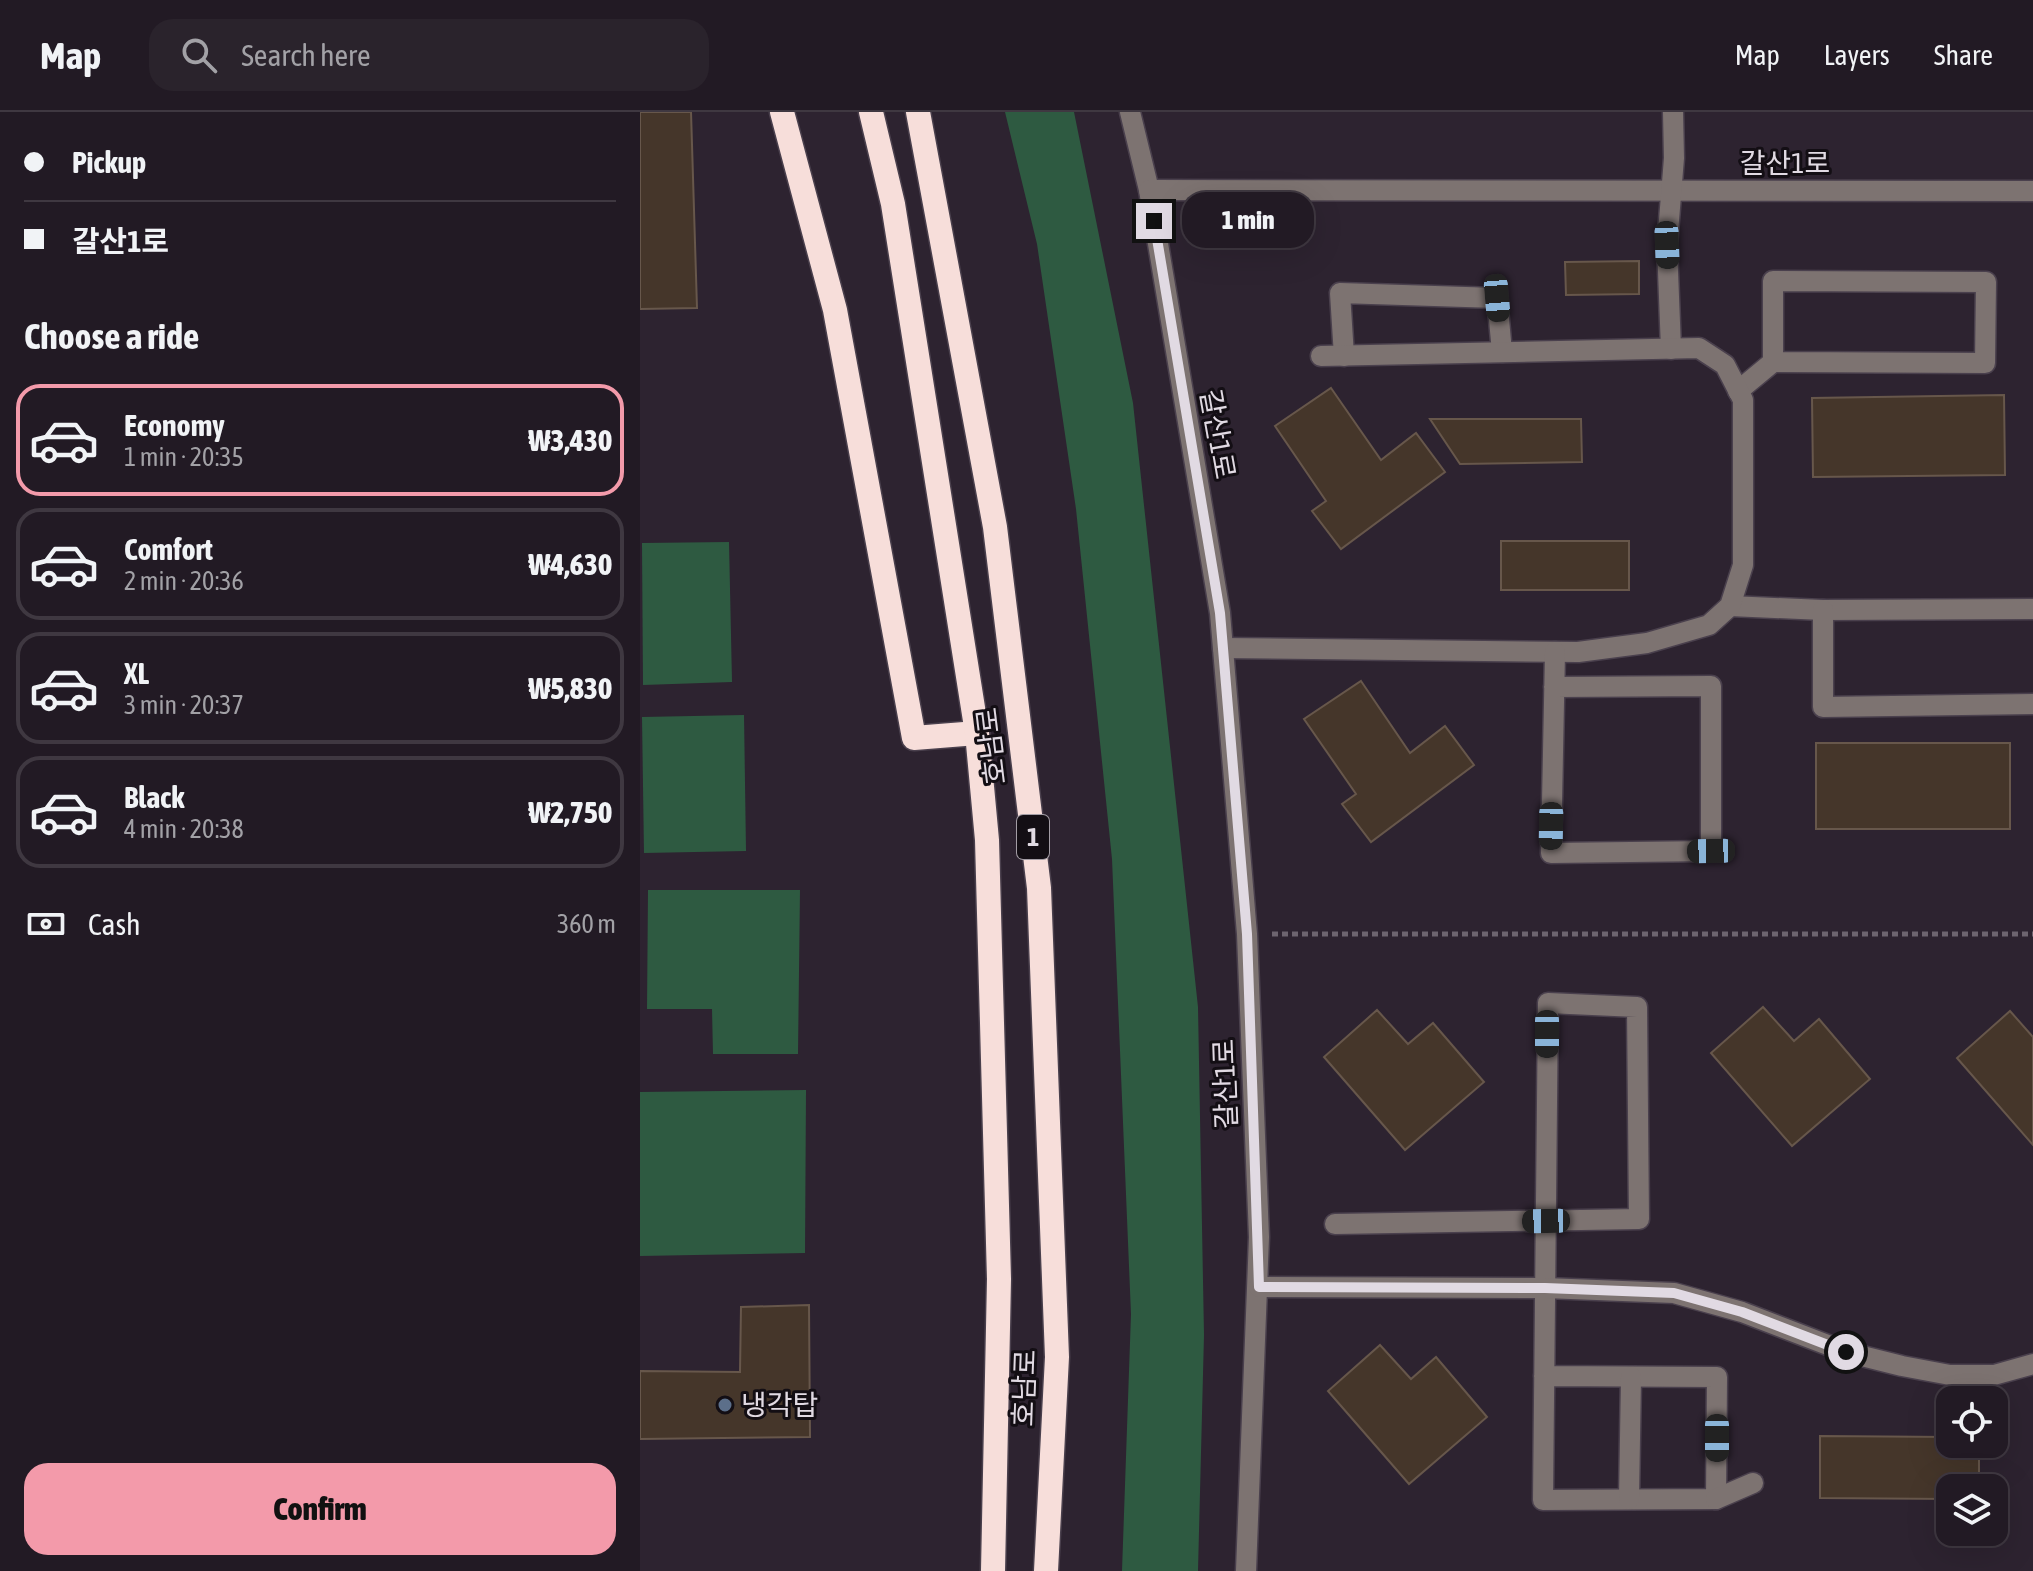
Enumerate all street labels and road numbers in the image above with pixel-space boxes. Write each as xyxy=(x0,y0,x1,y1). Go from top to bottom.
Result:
street label: 갈산1로 xyxy=(1740,147,1830,179)
street label: 갈산1로 xyxy=(1194,387,1242,481)
street label: 호남로 xyxy=(970,706,1012,786)
road number: 1 xyxy=(1017,815,1049,859)
street label: 갈산1로 xyxy=(1207,1038,1243,1130)
street label: 호남로 xyxy=(1007,1349,1041,1427)

